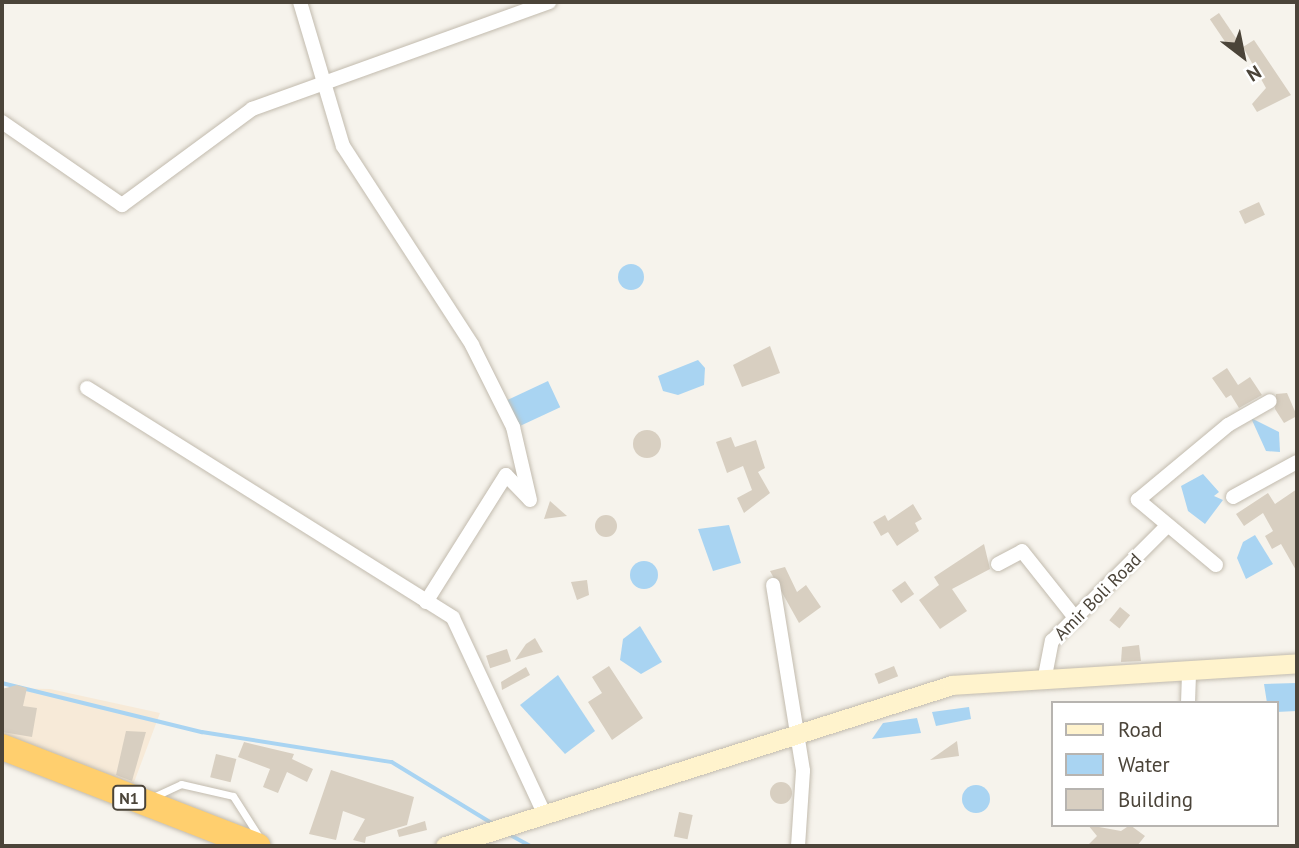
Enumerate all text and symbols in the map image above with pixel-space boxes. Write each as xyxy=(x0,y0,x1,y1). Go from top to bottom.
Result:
north arrow xyxy=(1208,21,1278,91)
text: N xyxy=(1242,60,1266,87)
street label: Amir Boli Road xyxy=(1050,549,1146,645)
legend xyxy=(1050,701,1278,827)
text: Road xyxy=(1118,716,1162,743)
text: Water xyxy=(1118,751,1170,778)
road number: N1 xyxy=(111,786,146,810)
text: Building xyxy=(1118,786,1193,813)

